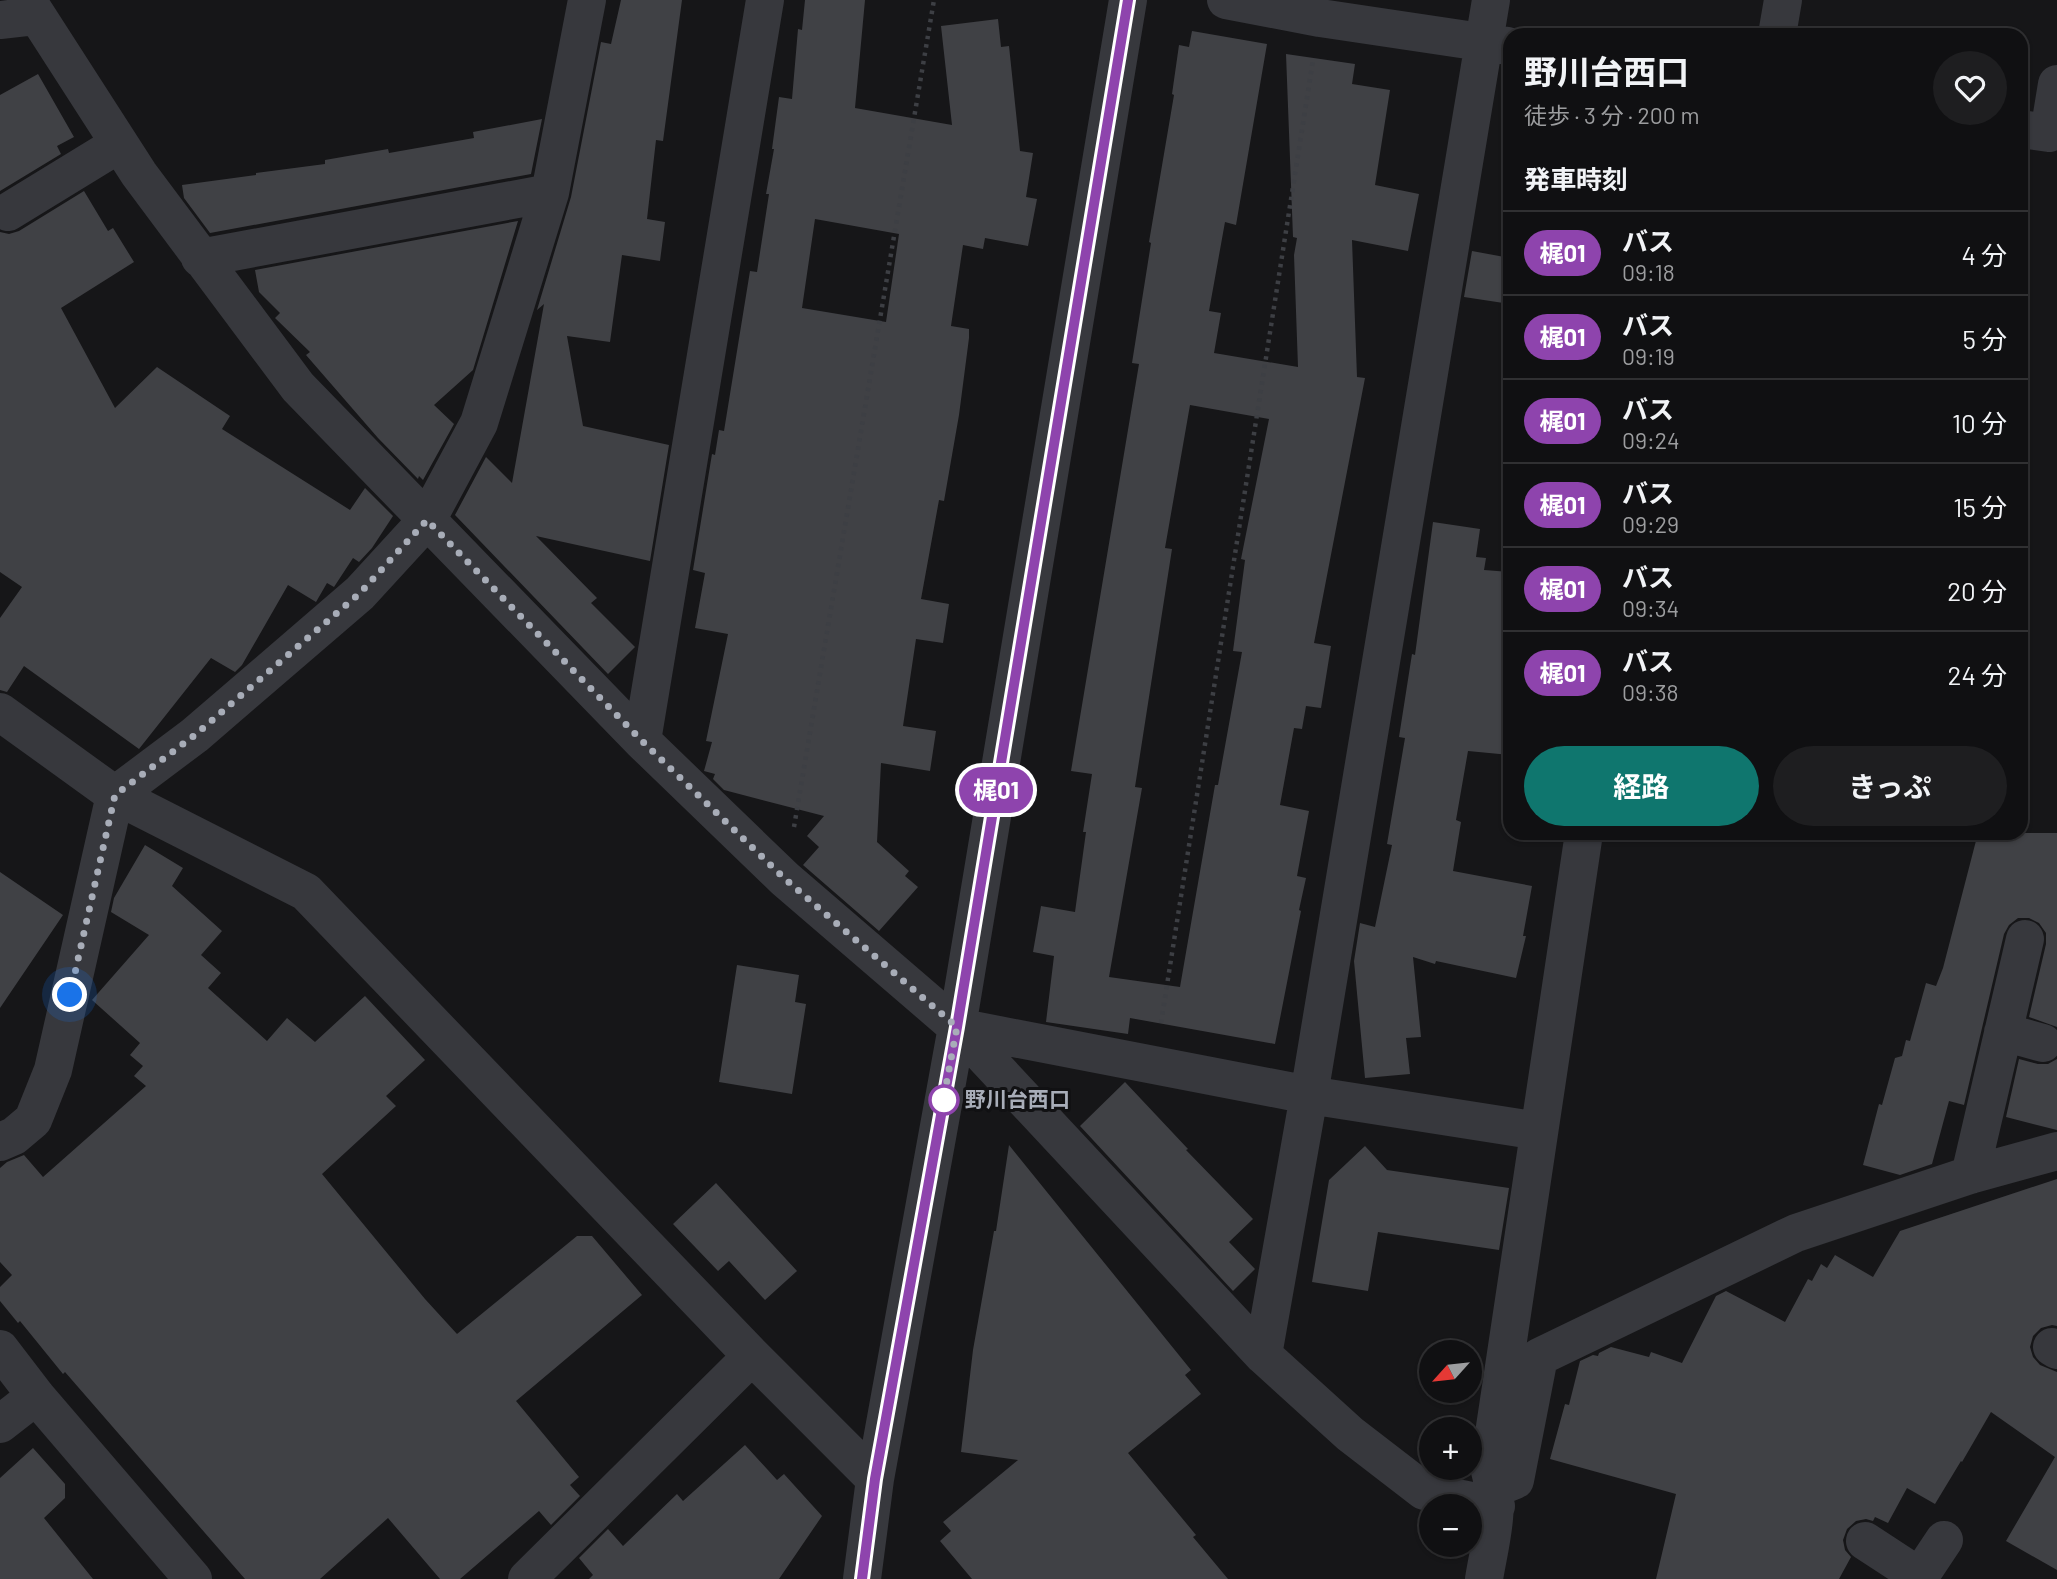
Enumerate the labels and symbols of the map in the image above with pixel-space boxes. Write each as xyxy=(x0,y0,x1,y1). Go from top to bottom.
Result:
line badge: 梶01 xyxy=(956,767,1036,813)
your location xyxy=(52,977,87,1012)
marker: 野川台西口 xyxy=(929,1085,959,1115)
place label: 野川台西口 xyxy=(965,1086,1070,1111)
north arrow xyxy=(1419,1340,1482,1404)

